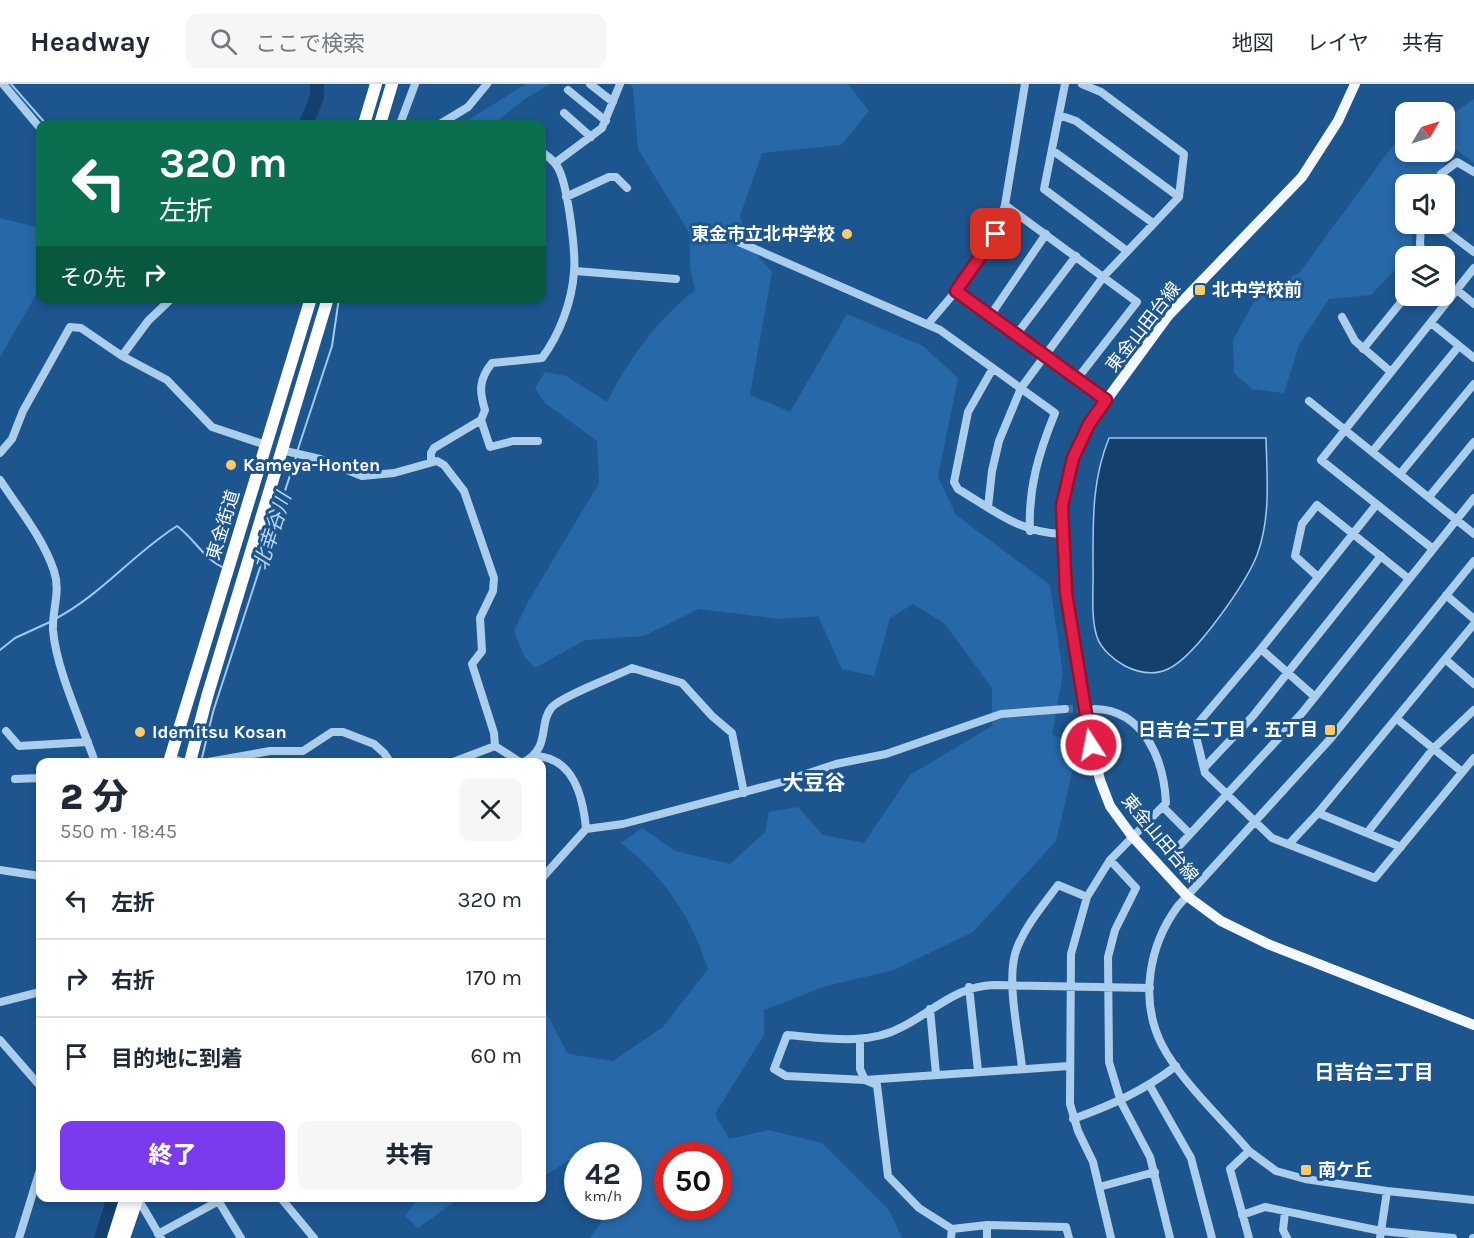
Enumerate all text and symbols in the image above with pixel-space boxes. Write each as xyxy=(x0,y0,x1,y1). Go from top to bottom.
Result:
search box xyxy=(186,14,606,68)
text: Headway xyxy=(30,25,150,58)
icon: search xyxy=(207,25,240,58)
text: ここで検索 xyxy=(255,31,365,57)
text: 地図 xyxy=(1232,31,1274,55)
text: レイヤ xyxy=(1307,31,1369,55)
text: 共有 xyxy=(1402,31,1444,55)
north arrow xyxy=(1395,102,1455,162)
map controls xyxy=(1395,102,1455,306)
text: 320 m xyxy=(159,138,288,188)
icon: left xyxy=(60,144,138,222)
button: sound xyxy=(1395,174,1455,234)
text: 左折 xyxy=(159,195,213,227)
pin xyxy=(970,208,1021,259)
icon: arrive xyxy=(979,217,1012,250)
place label: 東金市立北中学校 xyxy=(691,223,835,245)
marker: 東金市立北中学校 xyxy=(840,227,854,241)
button: layers xyxy=(1395,246,1455,306)
icon: right xyxy=(138,258,171,291)
text: その先 xyxy=(60,265,126,291)
street label: 東金山田台線 xyxy=(1101,278,1185,376)
place label: 北中学校前 xyxy=(1212,279,1302,301)
marker: 北中学校前 xyxy=(1193,283,1207,297)
place label: Kameya-Honten xyxy=(243,454,380,476)
marker: Kameya-Honten xyxy=(224,458,238,472)
street label: 東金街道 xyxy=(202,487,244,563)
water label: 北幸谷川 xyxy=(249,488,296,573)
position arrow xyxy=(1059,713,1123,777)
place label: 日吉台二丁目・五丁目 xyxy=(1138,719,1318,741)
place label: Idemitsu Kosan xyxy=(152,721,287,743)
marker: 日吉台二丁目・五丁目 xyxy=(1323,723,1337,737)
marker: Idemitsu Kosan xyxy=(133,725,147,739)
district label: 大豆谷 xyxy=(783,771,846,795)
text: 2 分 xyxy=(60,776,128,818)
button: close xyxy=(459,778,522,841)
street label: 東金山田台線 xyxy=(1117,790,1203,886)
text: 550 m · 18:45 xyxy=(60,820,177,843)
icon: left xyxy=(60,884,93,917)
text: 320 m xyxy=(457,887,522,913)
text: 左折 xyxy=(111,890,155,916)
icon: right xyxy=(60,962,93,995)
text: 170 m xyxy=(466,965,522,991)
text: 右折 xyxy=(111,968,155,994)
icon: arrive xyxy=(60,1040,93,1073)
text: 60 m xyxy=(471,1043,522,1069)
text: 目的地に到着 xyxy=(111,1046,243,1072)
district label: 日吉台三丁目 xyxy=(1314,1061,1434,1084)
button: 終了 xyxy=(60,1121,285,1190)
button: 共有 xyxy=(297,1121,522,1190)
speed limit sign: 50 xyxy=(654,1142,732,1220)
text: 42 xyxy=(585,1156,621,1192)
place label: 南ケ丘 xyxy=(1318,1159,1372,1181)
marker: 南ケ丘 xyxy=(1299,1163,1313,1177)
text: km/h xyxy=(584,1187,622,1205)

